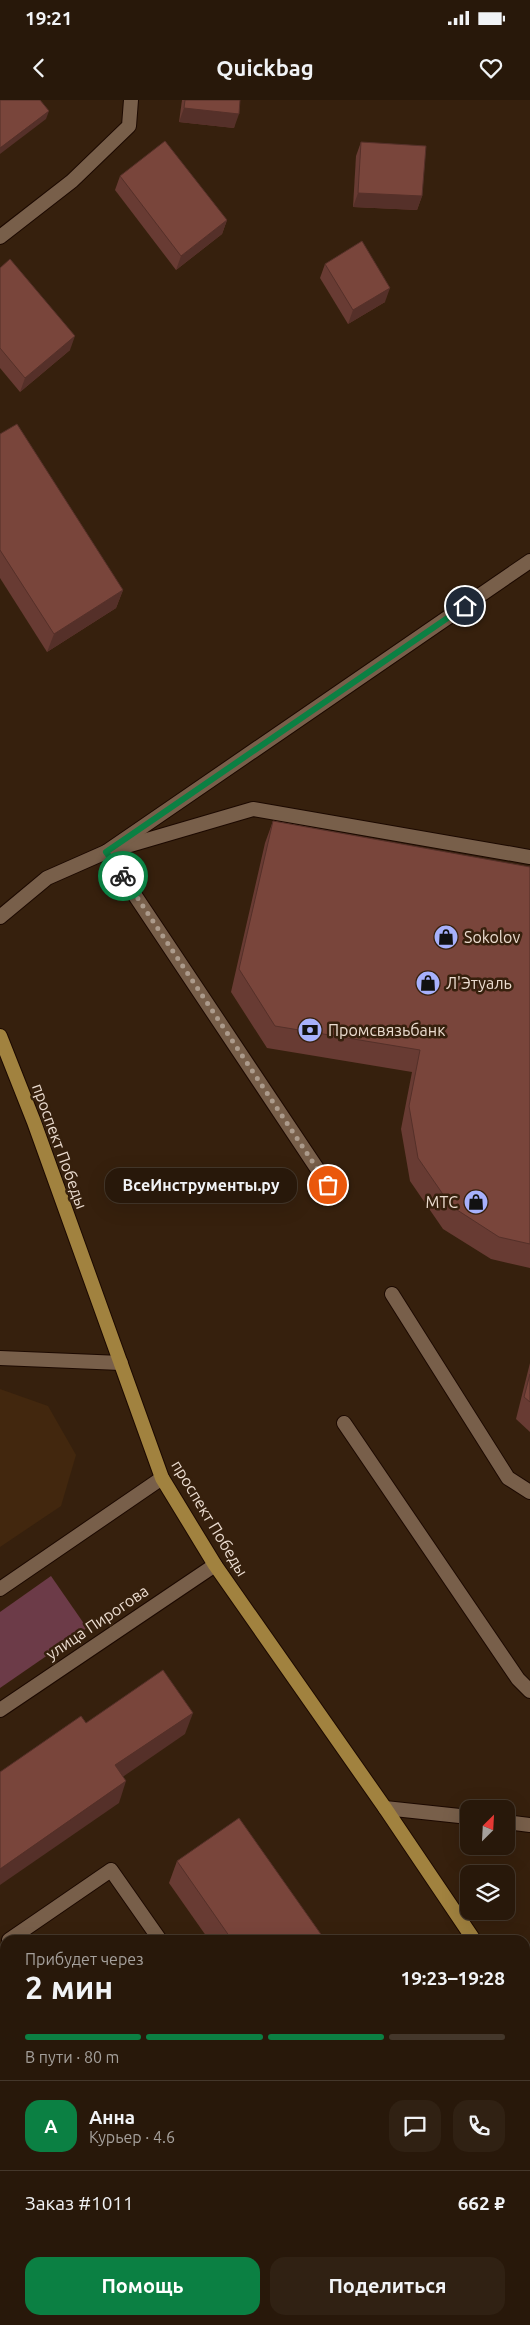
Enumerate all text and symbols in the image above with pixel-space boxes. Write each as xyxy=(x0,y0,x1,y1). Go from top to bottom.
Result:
text: 19:21 xyxy=(25,7,73,29)
icon: back xyxy=(25,54,53,82)
icon: heart xyxy=(477,54,505,82)
text: Quickbag xyxy=(216,55,314,80)
pin xyxy=(444,585,486,627)
icon: home xyxy=(451,592,479,620)
courier xyxy=(98,851,148,901)
icon: bike xyxy=(109,862,137,890)
shop icon: Sokolov xyxy=(433,924,459,950)
place label: Sokolov xyxy=(464,928,520,946)
shop icon: Л'Этуаль xyxy=(415,970,441,996)
place label: Л'Этуаль xyxy=(446,974,512,992)
bank icon: Промсвязьбанк xyxy=(297,1017,323,1043)
place label: Промсвязьбанк xyxy=(328,1021,445,1039)
street label: проспект Победы xyxy=(29,1081,91,1211)
pin xyxy=(307,1164,349,1206)
callout: ВсеИнструменты.ру xyxy=(105,1168,298,1202)
icon: bag xyxy=(314,1171,342,1199)
text: ВсеИнструменты.ру xyxy=(123,1176,279,1194)
shop icon: МТС xyxy=(463,1189,489,1215)
place label: МТС xyxy=(426,1193,458,1211)
street label: проспект Победы xyxy=(168,1457,252,1579)
street label: улица Пирогова xyxy=(42,1581,152,1663)
north arrow xyxy=(460,1800,515,1855)
map controls xyxy=(460,1800,515,1920)
button: layers xyxy=(460,1865,515,1920)
text: Прибудет через xyxy=(25,1950,144,1968)
text: 19:23–19:28 xyxy=(400,1967,505,1989)
text: 2 мин xyxy=(25,1969,113,2005)
text: В пути · 80 m xyxy=(25,2048,119,2066)
button: chat xyxy=(389,2100,441,2152)
button: phone xyxy=(453,2100,505,2152)
text: Анна xyxy=(89,2106,135,2128)
text: А xyxy=(44,2115,58,2137)
text: Курьер · 4.6 xyxy=(89,2128,175,2146)
text: Заказ #1011 xyxy=(25,2192,134,2214)
text: 662 ₽ xyxy=(458,2192,505,2214)
button: Помощь xyxy=(25,2257,260,2315)
button: Поделиться xyxy=(270,2257,505,2315)

